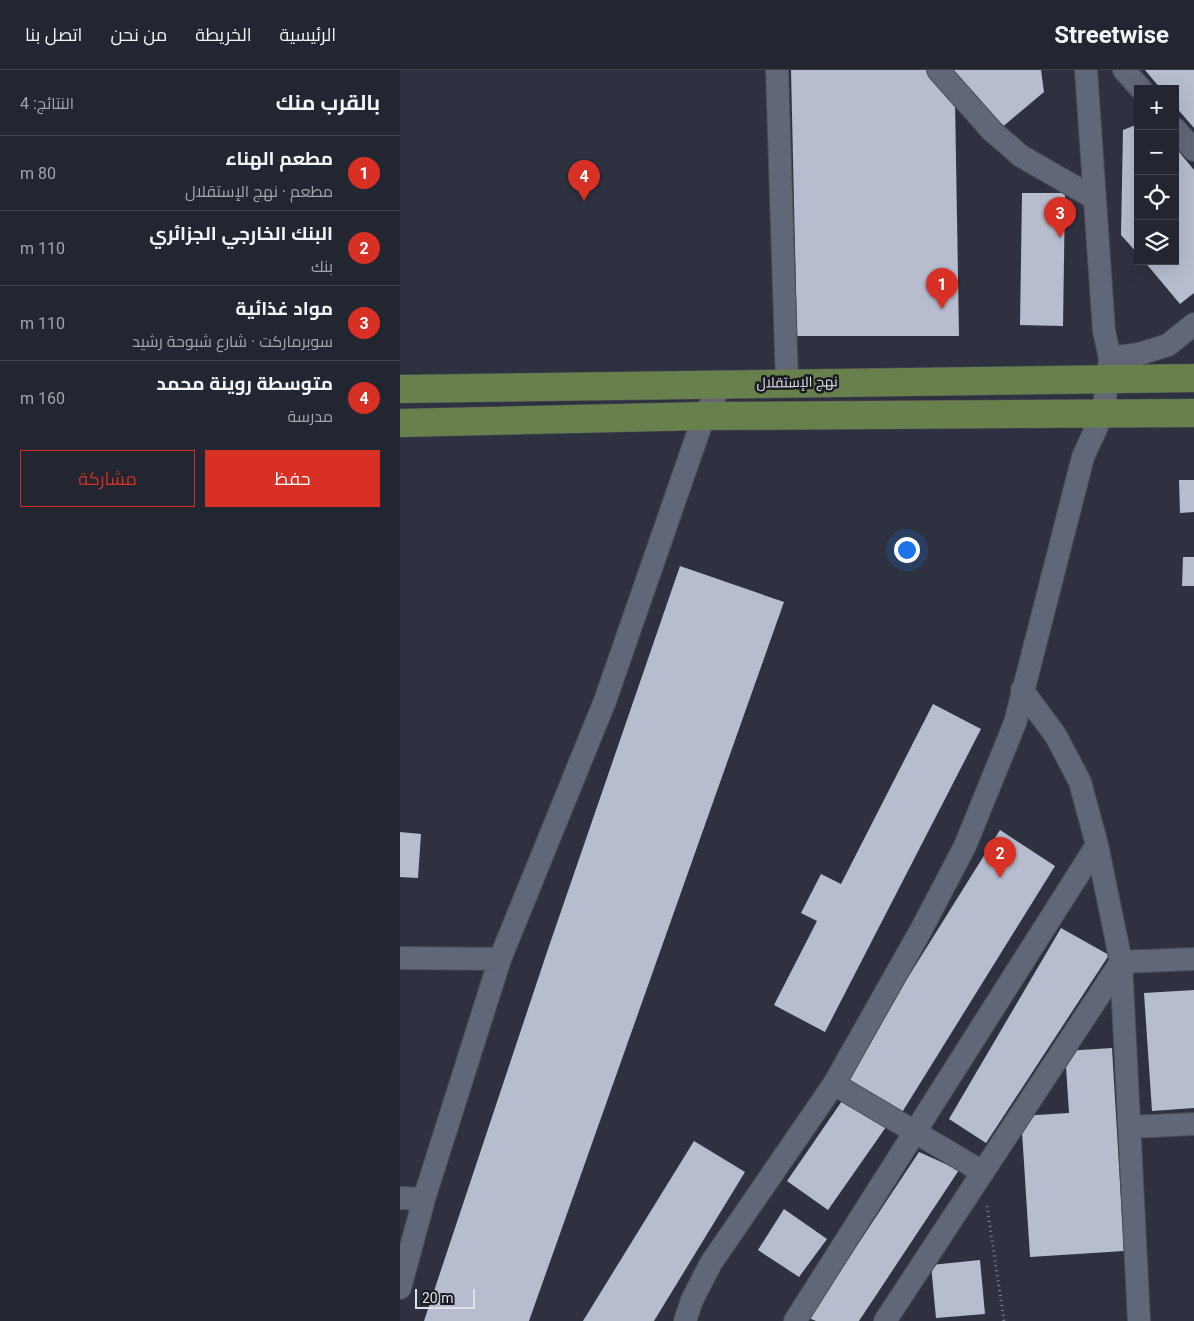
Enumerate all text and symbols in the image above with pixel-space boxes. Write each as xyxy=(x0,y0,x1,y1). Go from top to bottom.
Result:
text: Streetwise xyxy=(1054,21,1169,49)
text: اتصل بنا xyxy=(25,24,82,45)
text: من نحن xyxy=(110,24,167,45)
text: الخريطة xyxy=(195,24,252,45)
text: الرئيسية xyxy=(280,24,336,45)
map controls xyxy=(1134,85,1179,265)
button: + xyxy=(1134,85,1179,130)
text: بالقرب منك xyxy=(276,91,380,115)
text: النتائج: 4 xyxy=(20,94,74,113)
button: − xyxy=(1134,130,1179,175)
text: مطعم الهناء xyxy=(226,147,333,170)
pin: 4 xyxy=(568,160,600,201)
text: 80 m xyxy=(20,164,56,183)
text: 1 xyxy=(359,164,369,183)
button: locate xyxy=(1134,175,1179,220)
text: مطعم · نهج الإستقلال xyxy=(185,182,333,201)
pin: 3 xyxy=(1044,197,1076,238)
button: layers xyxy=(1134,220,1179,265)
text: البنك الخارجي الجزائري xyxy=(149,222,333,245)
text: 110 m xyxy=(20,239,65,258)
text: 2 xyxy=(359,239,369,258)
text: بنك xyxy=(311,257,333,276)
pin: 1 xyxy=(926,268,958,309)
text: مواد غذائية xyxy=(236,297,333,320)
text: 110 m xyxy=(20,314,65,333)
text: 3 xyxy=(359,314,369,333)
text: سوبرماركت · شارع شبوحة رشيد xyxy=(132,332,333,351)
text: متوسطة روينة محمد xyxy=(156,372,333,395)
street label: نهج الإستقلال xyxy=(756,373,838,392)
text: 160 m xyxy=(20,389,65,408)
text: 4 xyxy=(359,389,369,408)
text: مدرسة xyxy=(287,407,333,426)
button: مشاركة xyxy=(20,450,195,507)
button: حفظ xyxy=(205,450,380,507)
your location xyxy=(894,537,920,563)
pin: 2 xyxy=(984,837,1016,878)
scale bar xyxy=(415,1286,475,1309)
text: 20 m xyxy=(422,1290,454,1306)

